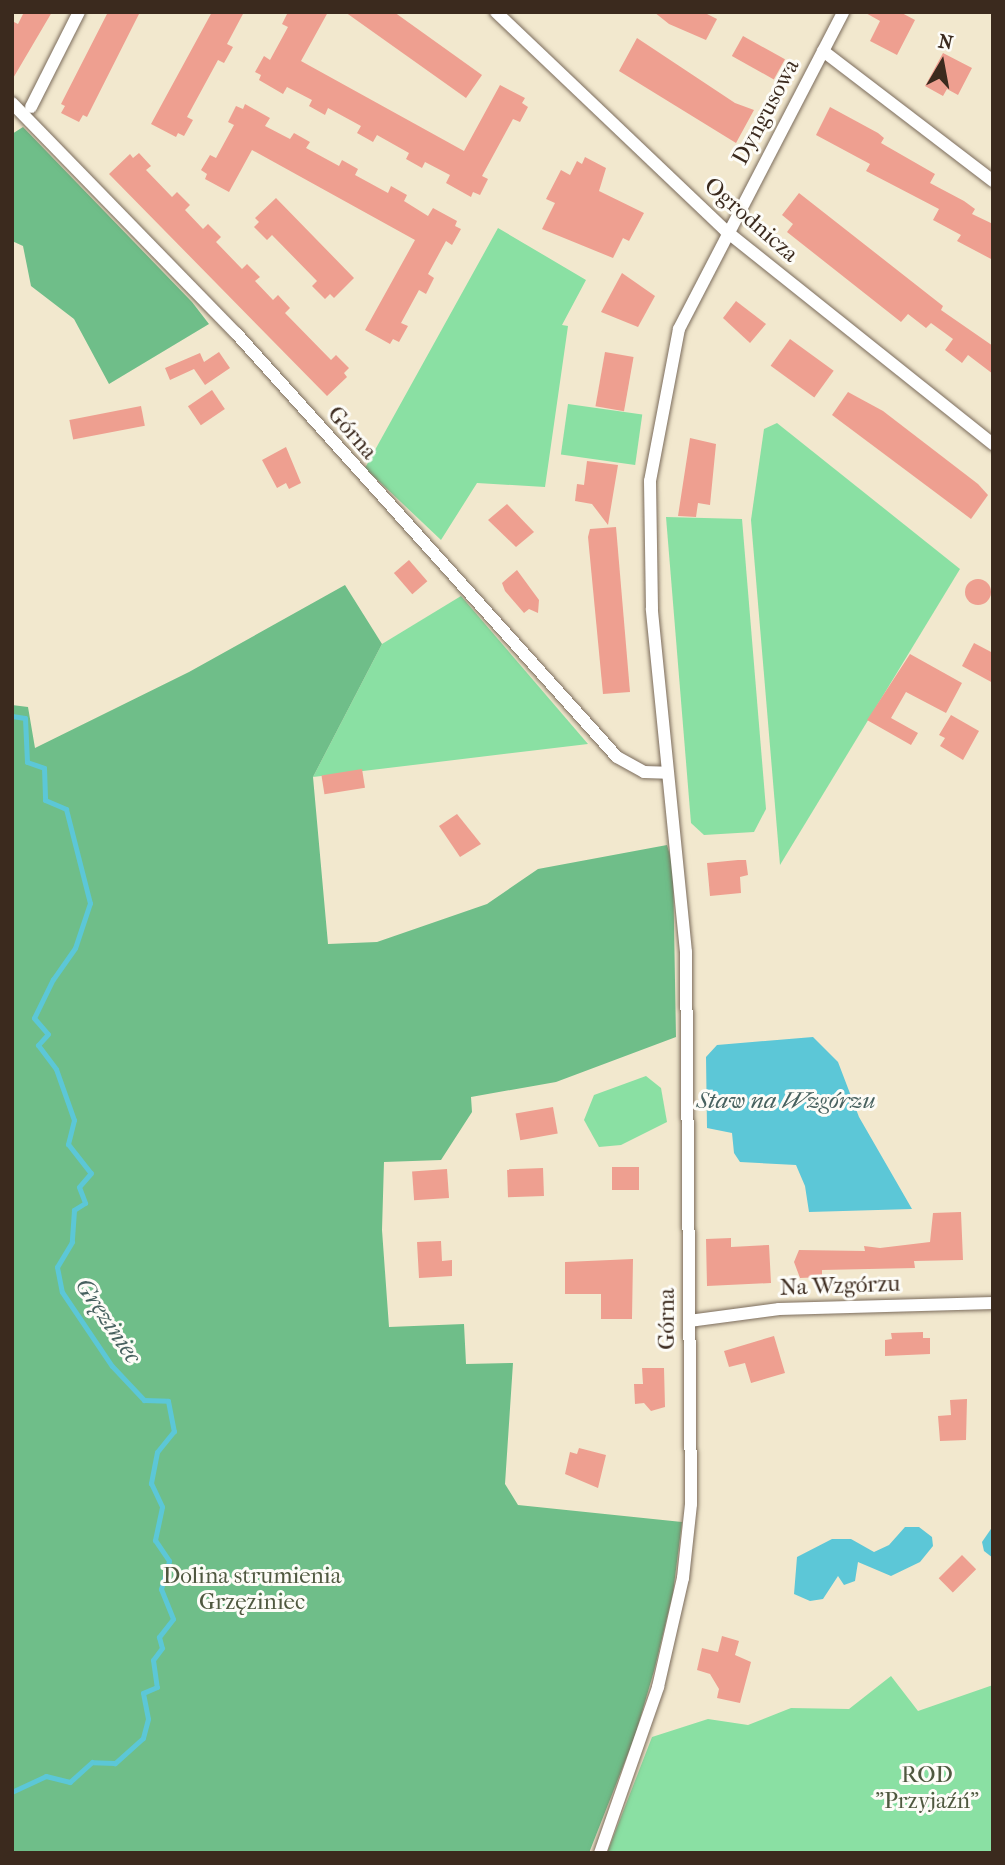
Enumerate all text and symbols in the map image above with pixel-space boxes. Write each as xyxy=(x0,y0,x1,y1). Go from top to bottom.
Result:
north arrow xyxy=(907,28,977,98)
text: N xyxy=(937,30,955,54)
street label: Dyngusowa xyxy=(727,54,805,170)
street label: Ogrodnicza xyxy=(698,172,804,268)
street label: Górna xyxy=(321,401,383,465)
water label: Staw na Wzgórzu xyxy=(696,1087,876,1115)
street label: Na Wzgórzu xyxy=(779,1270,901,1302)
water label: Gręziniec xyxy=(69,1273,147,1369)
street label: Górna xyxy=(653,1288,681,1350)
park label: Dolina strumienia Grzęziniec xyxy=(163,1562,341,1616)
park label: ROD "Przyjaźń" xyxy=(875,1761,979,1815)

